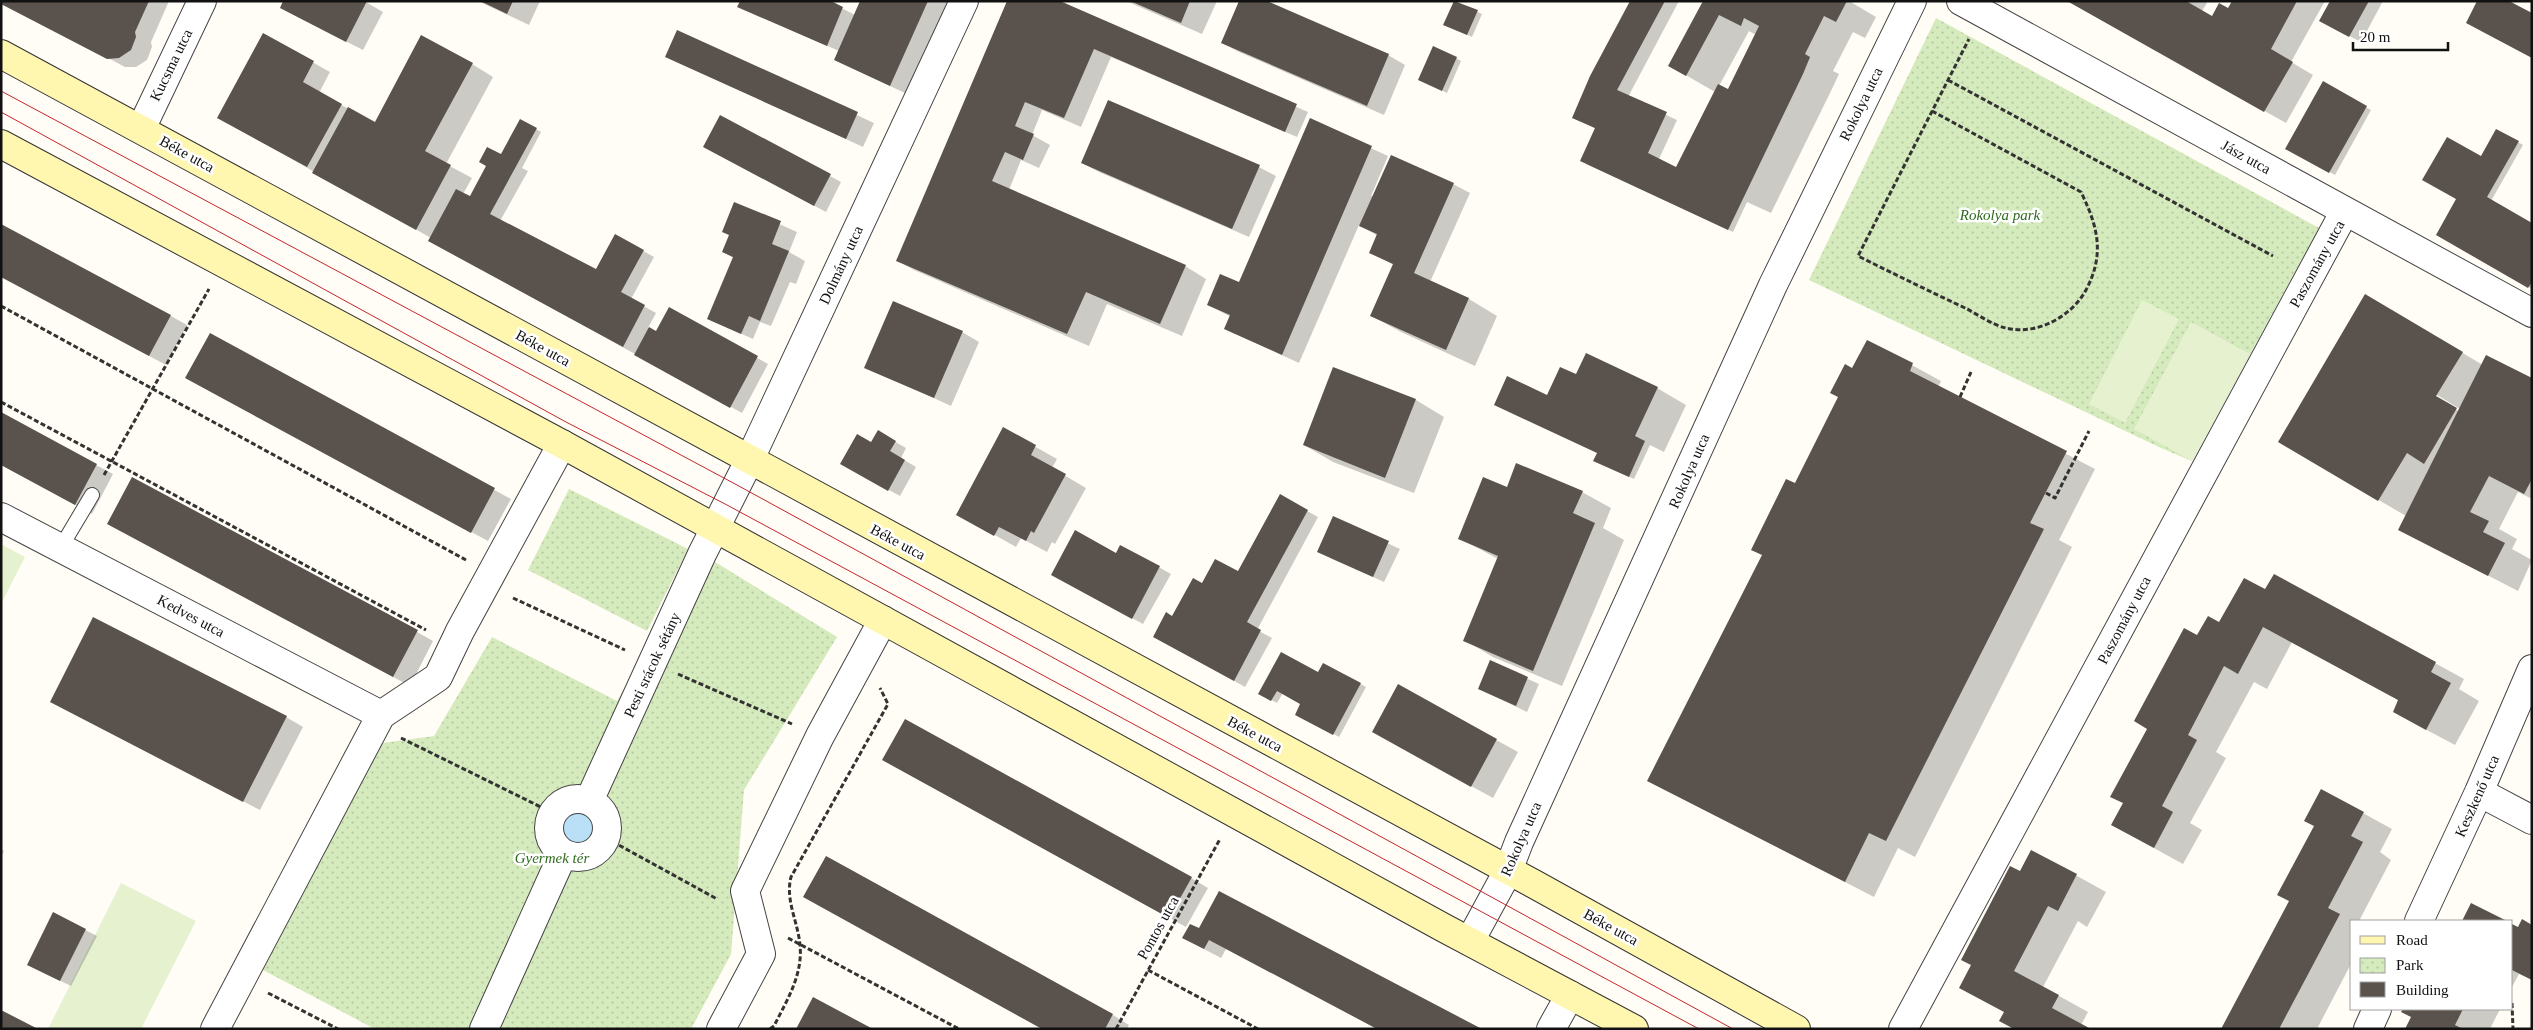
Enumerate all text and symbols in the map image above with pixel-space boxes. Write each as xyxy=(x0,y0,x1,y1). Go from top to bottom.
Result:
scale bar xyxy=(2353,20,2448,52)
street label: Kucsma utca xyxy=(147,26,195,104)
text: 20 m xyxy=(2360,29,2391,45)
street label: Rokolya utca xyxy=(1836,64,1886,143)
street label: Béke utca xyxy=(157,133,217,176)
street label: Jász utca xyxy=(2219,137,2274,177)
park label: Rokolya park xyxy=(1959,207,2041,223)
street label: Paszomány utca xyxy=(2286,217,2348,310)
street label: Dolmány utca xyxy=(816,223,866,307)
street label: Béke utca xyxy=(513,327,573,370)
street label: Rokolya utca xyxy=(1666,431,1713,511)
street label: Béke utca xyxy=(868,521,928,563)
street label: Paszomány utca xyxy=(2094,573,2154,667)
street label: Kedves utca xyxy=(155,592,228,641)
street label: Pesti srácok sétány xyxy=(621,609,684,720)
street label: Béke utca xyxy=(1225,713,1285,755)
street label: Keszkenő utca xyxy=(2452,752,2502,839)
street label: Rokolya utca xyxy=(1498,799,1545,879)
park label: Gyermek tér xyxy=(515,850,589,866)
street label: Pontos utca xyxy=(1134,893,1182,962)
street label: Béke utca xyxy=(1581,906,1641,949)
legend xyxy=(2350,920,2513,1010)
text: Road xyxy=(2396,932,2428,948)
text: Park xyxy=(2396,957,2424,973)
text: Building xyxy=(2396,982,2449,998)

